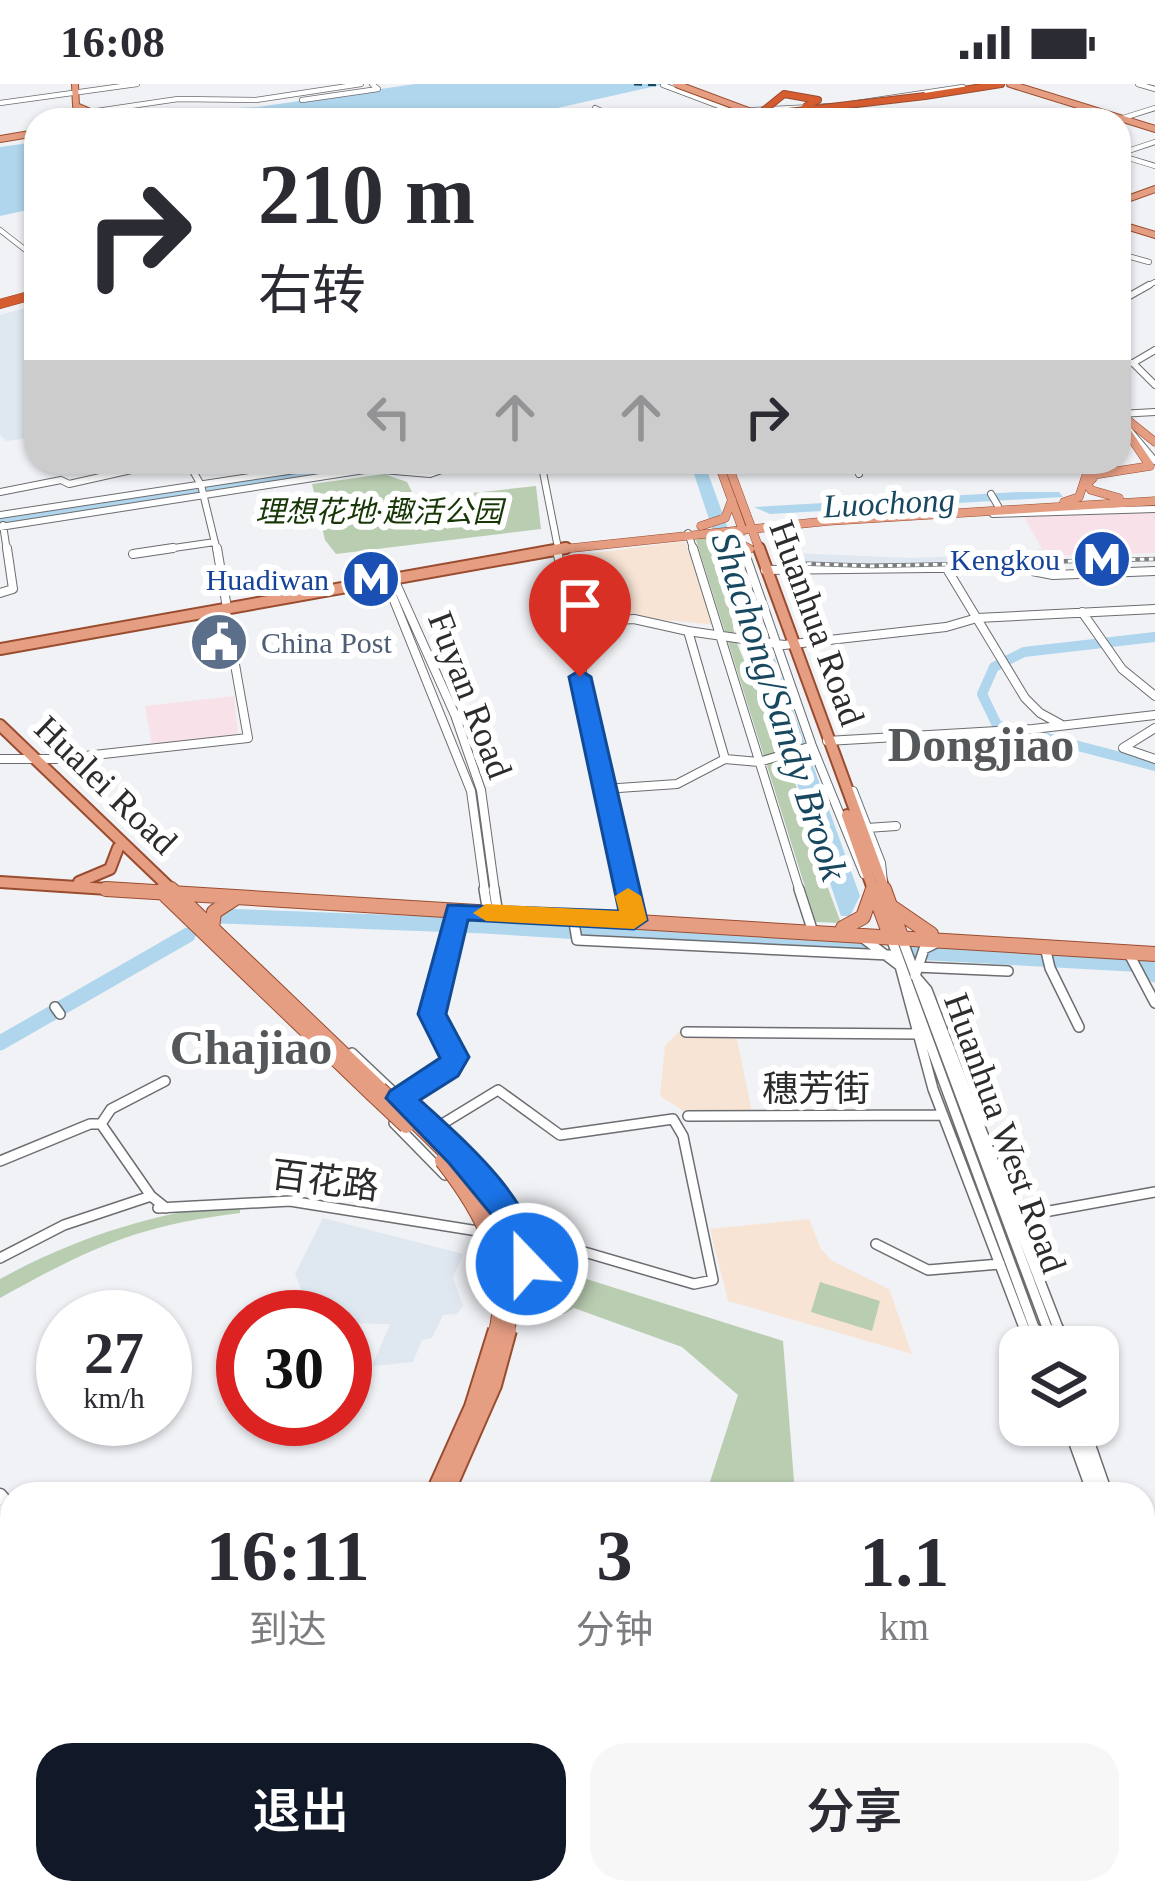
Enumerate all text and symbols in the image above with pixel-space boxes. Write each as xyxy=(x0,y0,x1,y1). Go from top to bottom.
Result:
text: 16:08 xyxy=(60,17,165,67)
text: 210 m xyxy=(258,148,475,241)
icon: right xyxy=(60,156,216,312)
text: 右转 xyxy=(258,261,366,321)
icon: left xyxy=(356,384,422,450)
icon: ahead xyxy=(482,384,548,450)
icon: ahead xyxy=(608,384,674,450)
icon: right xyxy=(734,384,800,450)
water label: Luochong xyxy=(821,482,956,524)
park label: 理想花地·趣活公园 xyxy=(255,495,507,528)
street label: Huanhua Road xyxy=(761,515,873,731)
water label: Shachong/Sandy Brook xyxy=(702,526,857,886)
metro station icon: Kengkou xyxy=(1071,528,1133,590)
place label: Kengkou xyxy=(950,543,1060,576)
metro station icon: Huadiwan xyxy=(340,548,402,610)
pin xyxy=(529,554,631,677)
place label: Huadiwan xyxy=(206,563,329,596)
icon: arrive xyxy=(547,572,613,638)
street label: Fuyan Road xyxy=(420,606,520,784)
public building icon: China Post xyxy=(188,611,250,673)
place label: China Post xyxy=(261,626,393,659)
street label: Hualei Road xyxy=(27,708,185,862)
district label: Dongjiao xyxy=(888,718,1074,771)
street label: Huanhua West Road xyxy=(936,988,1074,1278)
district label: Chajiao xyxy=(170,1021,332,1074)
street label: 穗芳街 xyxy=(762,1069,870,1109)
street label: 百花路 xyxy=(269,1155,381,1207)
position arrow xyxy=(464,1201,590,1327)
speed limit sign: 30 xyxy=(216,1290,372,1446)
text: 27 xyxy=(84,1320,144,1386)
map controls xyxy=(999,1326,1119,1446)
button: layers xyxy=(999,1326,1119,1446)
text: km/h xyxy=(83,1381,145,1414)
text: 16:11 xyxy=(206,1516,370,1596)
text: 3 xyxy=(596,1516,632,1596)
text: 1.1 xyxy=(859,1522,949,1602)
text: km xyxy=(879,1605,929,1648)
text: 到达 xyxy=(249,1608,327,1651)
text: 分钟 xyxy=(575,1608,654,1651)
button: 退出 xyxy=(36,1743,566,1881)
button: 分享 xyxy=(590,1743,1119,1881)

